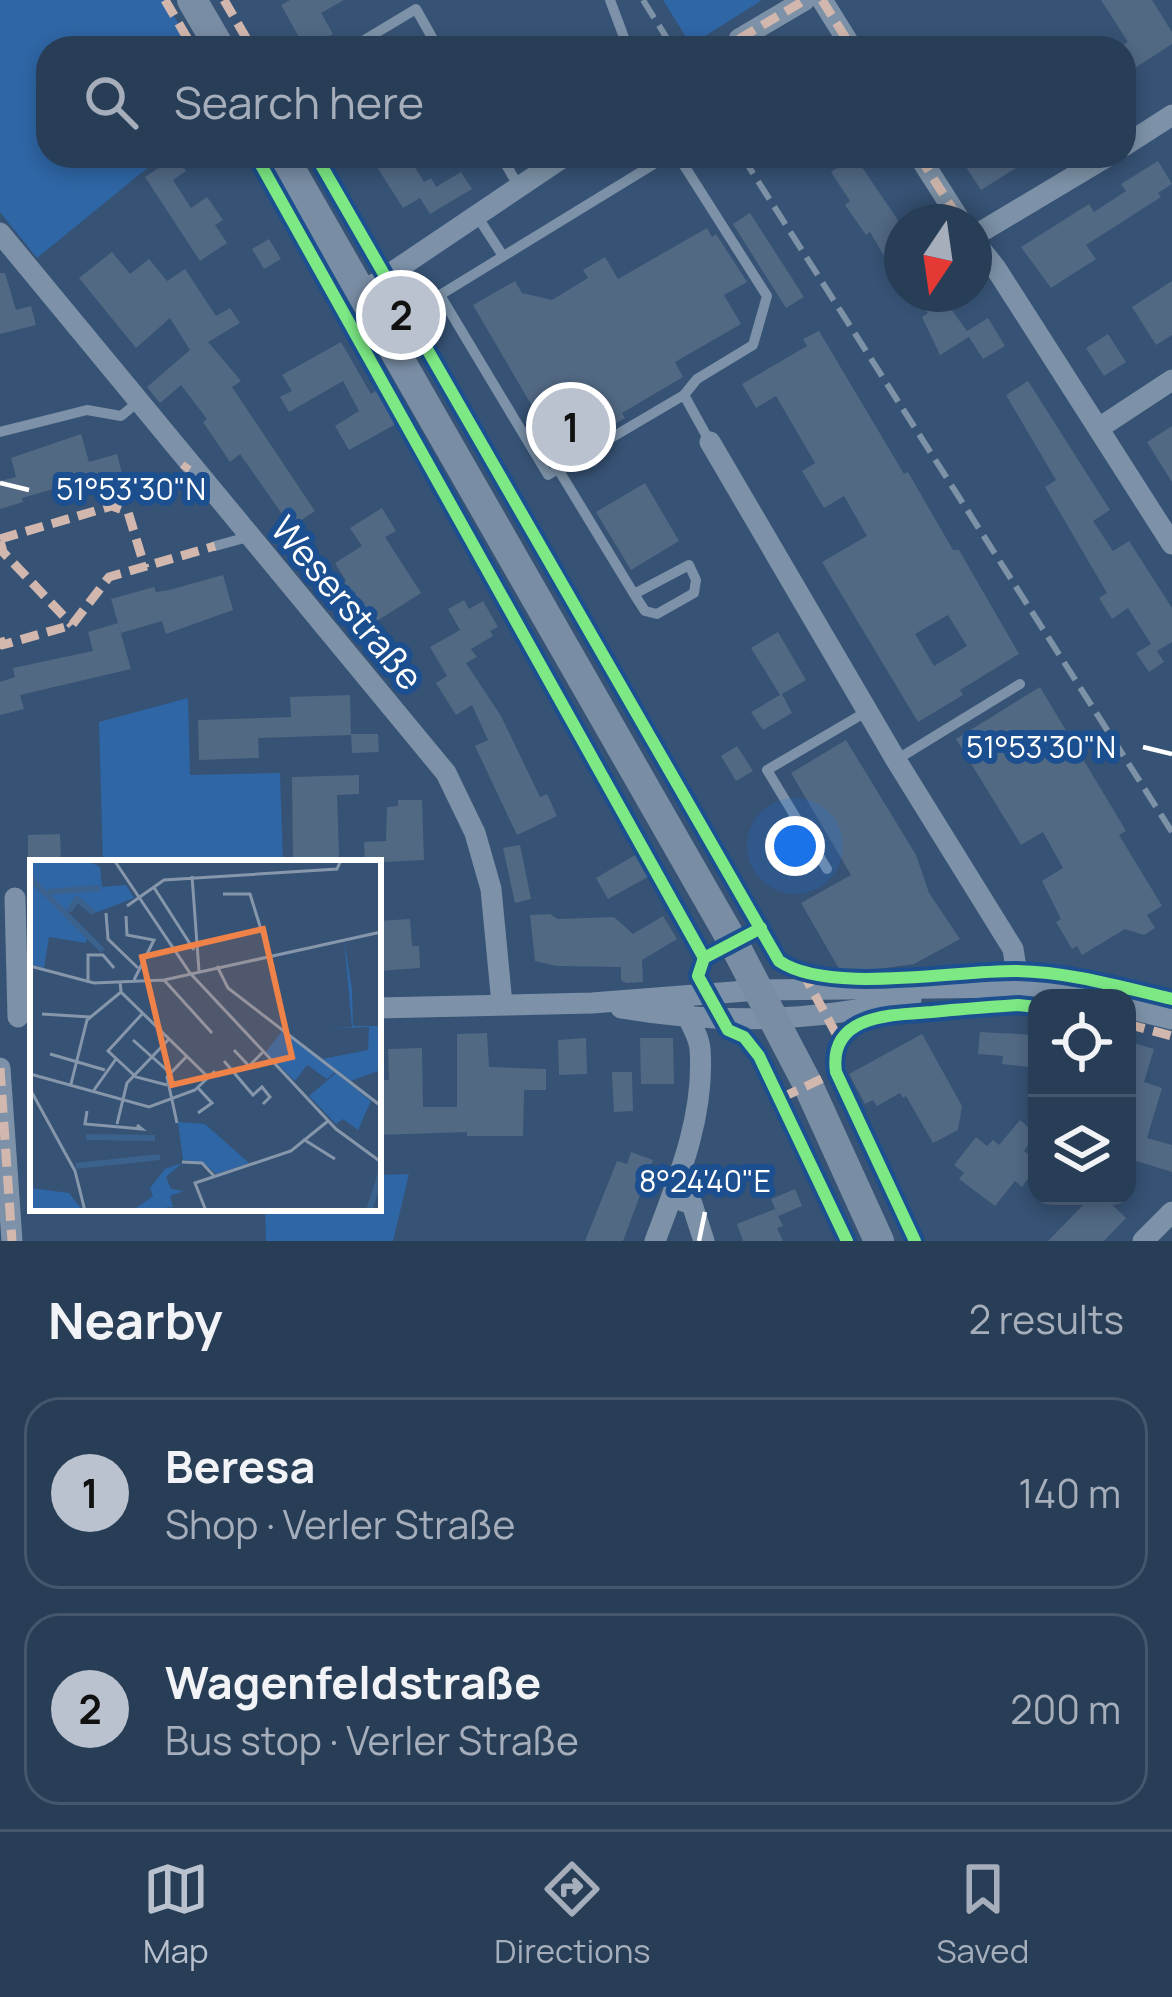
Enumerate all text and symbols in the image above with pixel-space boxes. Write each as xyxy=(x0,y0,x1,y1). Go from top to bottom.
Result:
search box xyxy=(36,36,1136,168)
icon: search xyxy=(78,69,144,135)
text: Search here xyxy=(174,71,424,133)
north arrow xyxy=(884,204,992,312)
pin: 2 xyxy=(362,270,440,360)
pin: 1 xyxy=(532,382,610,472)
text: 51°53'30"N xyxy=(56,468,206,509)
street label: Weserstraße xyxy=(260,505,435,700)
text: 51°53'30"N xyxy=(966,726,1116,767)
your location xyxy=(765,816,825,876)
inset map xyxy=(30,860,381,1211)
map controls xyxy=(1028,989,1136,1205)
button: locate xyxy=(1028,989,1136,1097)
button: layers xyxy=(1028,1097,1136,1205)
text: 8°24'40"E xyxy=(639,1160,771,1201)
text: Nearby xyxy=(48,1285,223,1354)
text: 2 results xyxy=(969,1292,1124,1346)
text: Beresa xyxy=(165,1435,315,1497)
text: 1 xyxy=(81,1466,99,1520)
text: 140 m xyxy=(1018,1466,1121,1520)
text: Shop · Verler Straße xyxy=(165,1497,515,1551)
text: Wagenfeldstraße xyxy=(165,1651,541,1713)
text: 2 xyxy=(78,1682,102,1736)
text: 200 m xyxy=(1010,1682,1121,1736)
text: Bus stop · Verler Straße xyxy=(165,1713,579,1767)
tab: Map xyxy=(143,1856,209,1973)
tab: Directions xyxy=(494,1856,651,1973)
tab: Saved xyxy=(936,1856,1029,1973)

